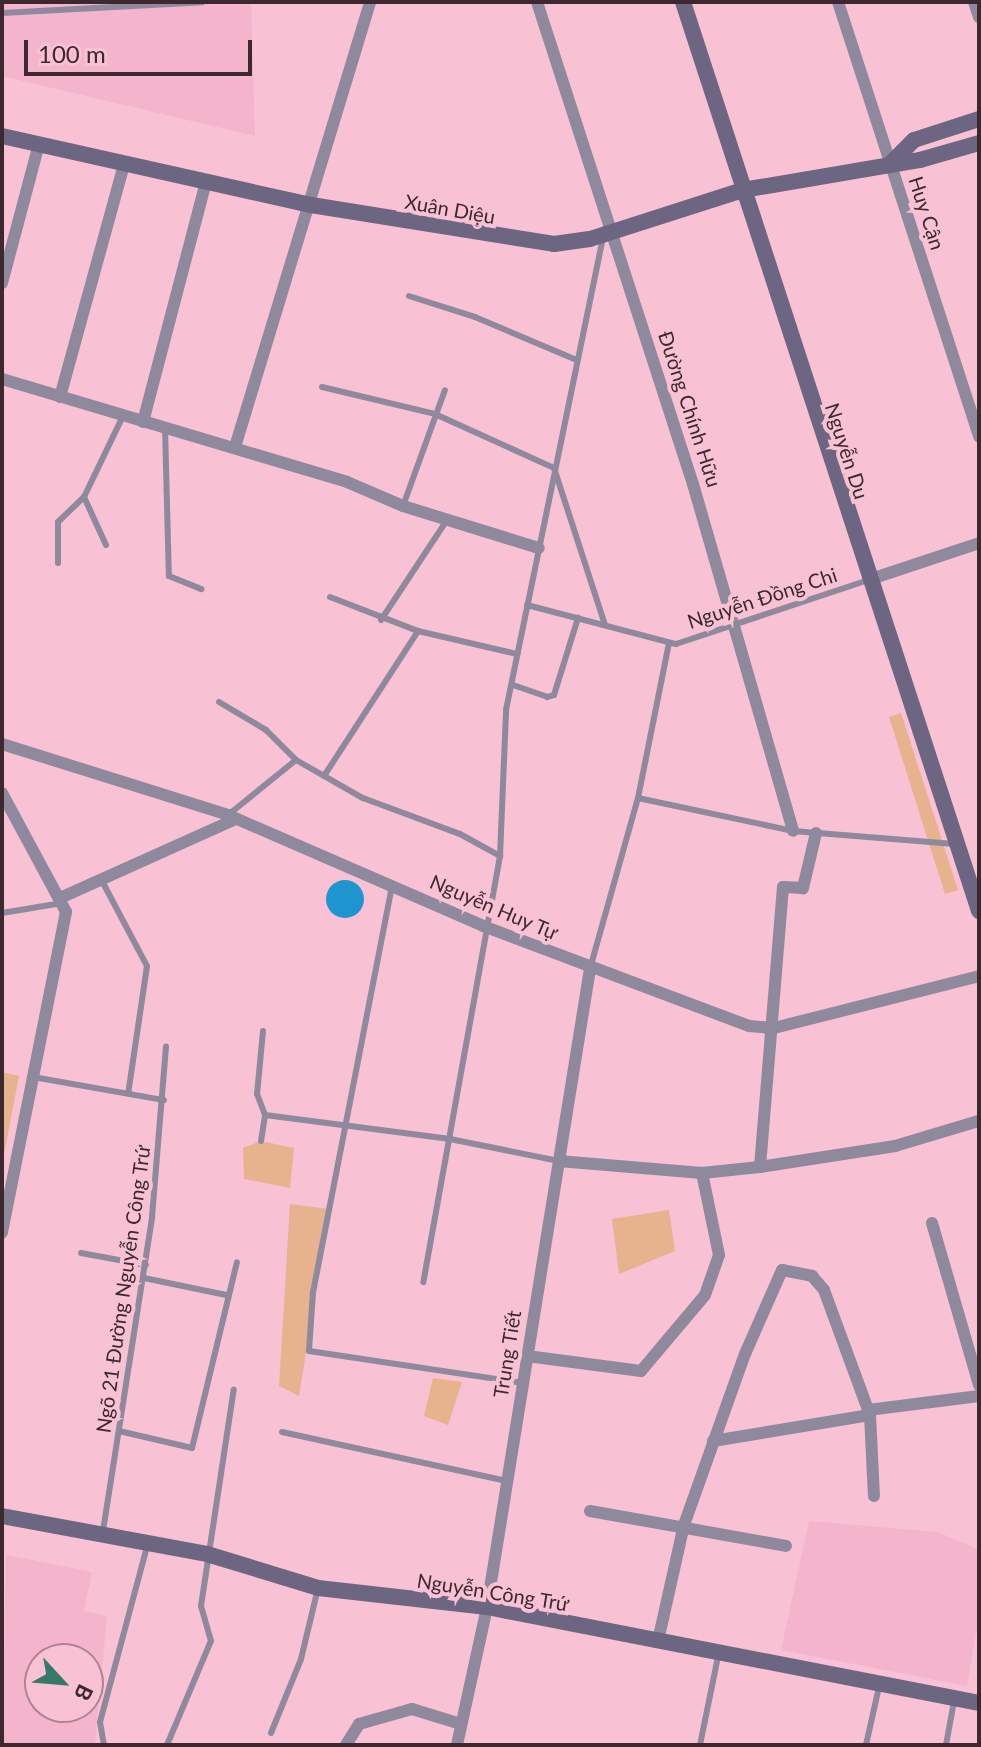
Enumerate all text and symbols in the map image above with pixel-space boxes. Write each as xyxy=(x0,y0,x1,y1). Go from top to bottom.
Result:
scale bar xyxy=(28,24,256,74)
text: 100 m xyxy=(38,39,106,68)
street label: Huy Cận xyxy=(904,173,950,253)
street label: Xuân Diệu xyxy=(403,189,497,229)
street label: Đường Chính Hữu xyxy=(653,328,727,490)
street label: Nguyễn Du xyxy=(820,400,874,502)
street label: Nguyễn Đồng Chi xyxy=(684,562,840,634)
street label: Nguyễn Huy Tự xyxy=(426,869,562,945)
street label: Ngõ 21 Đường Nguyễn Công Trứ xyxy=(91,1143,155,1435)
street label: Trung Tiết xyxy=(488,1308,526,1400)
street label: Nguyễn Công Trứ xyxy=(415,1568,571,1616)
north arrow xyxy=(24,1643,104,1723)
text: B xyxy=(69,1680,100,1705)

